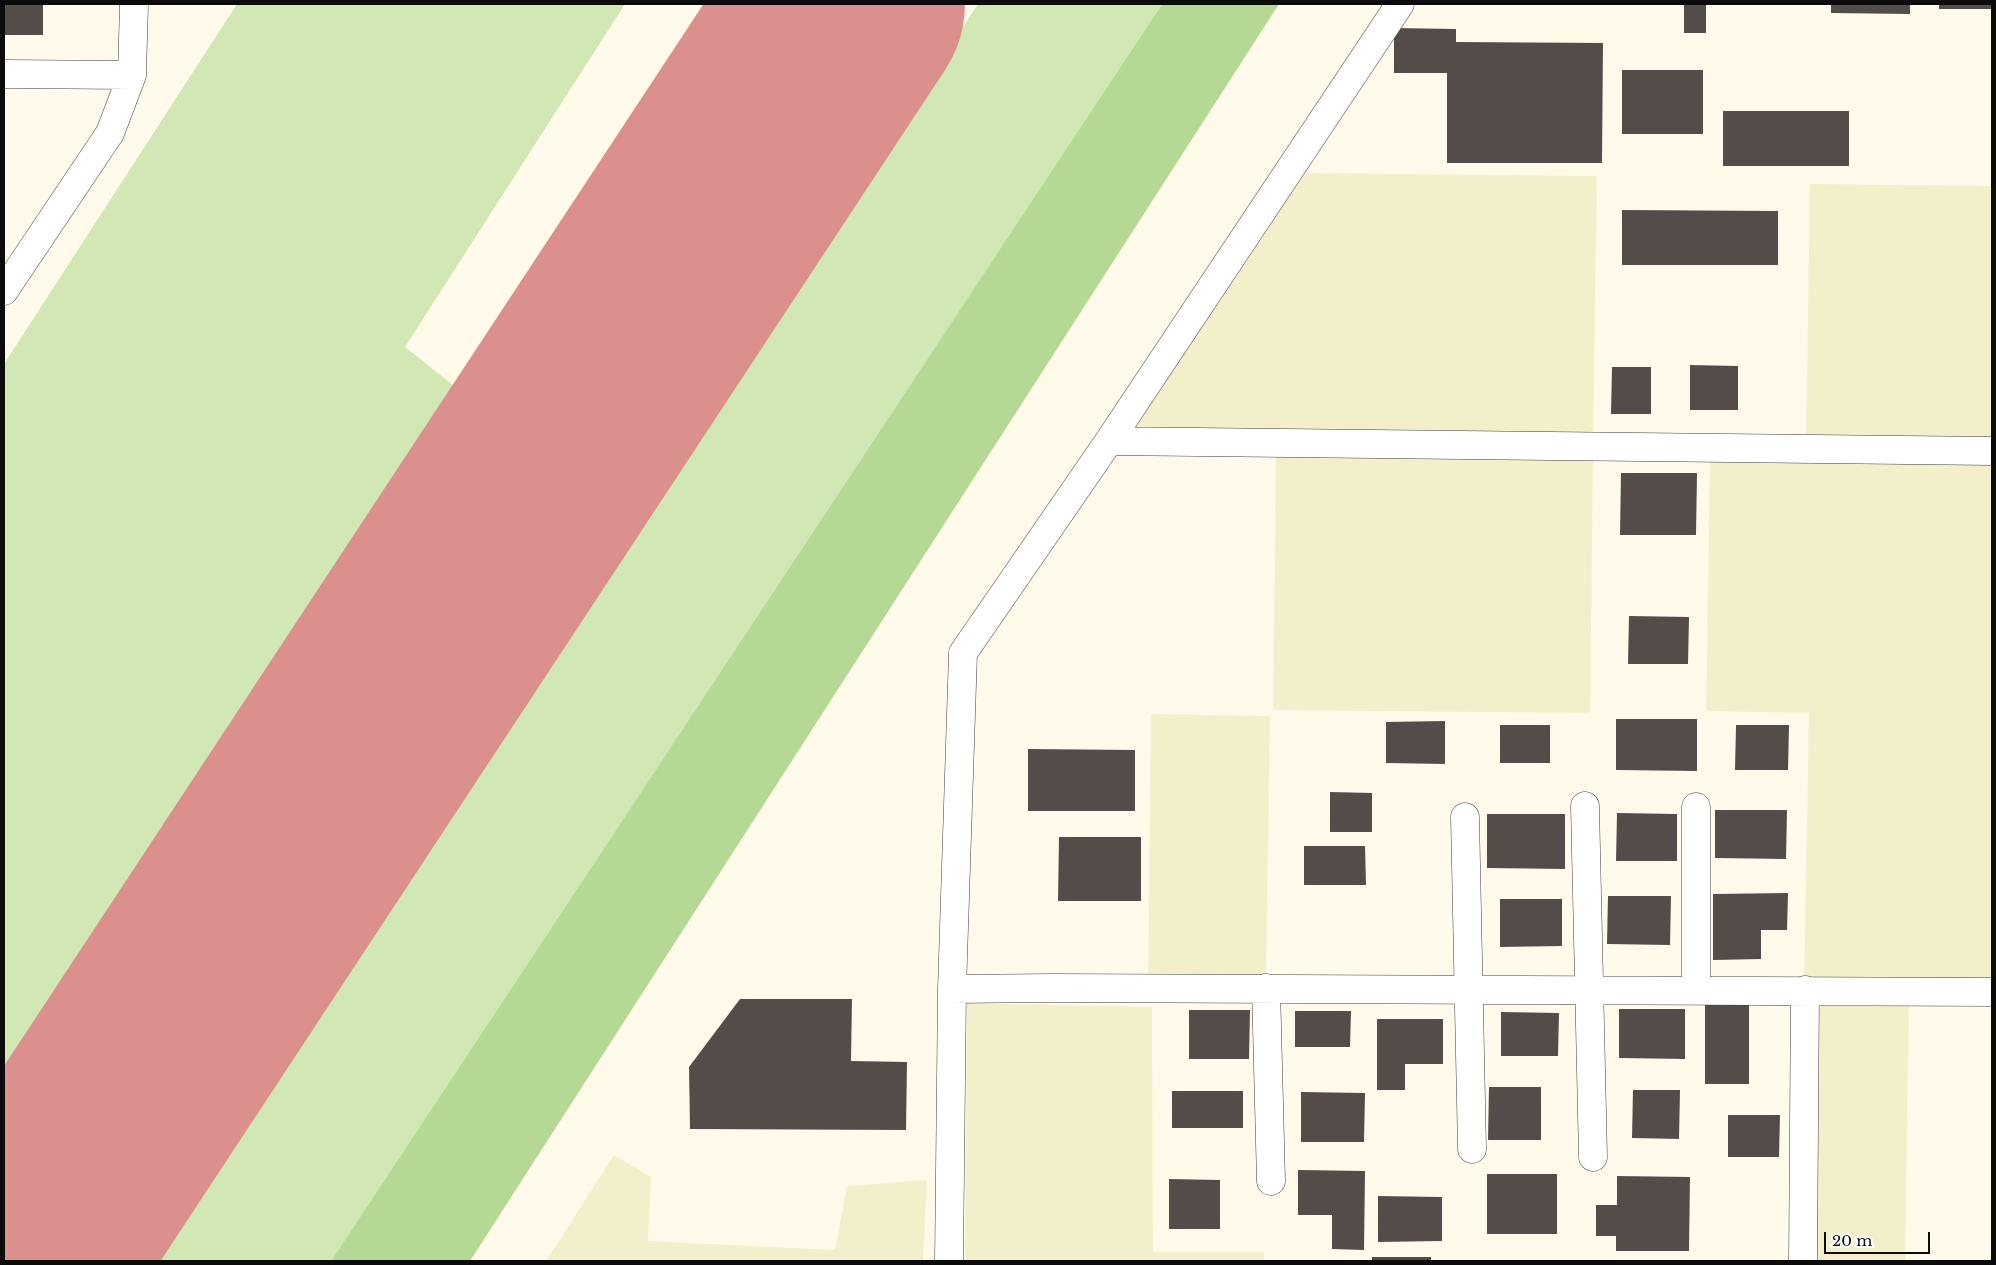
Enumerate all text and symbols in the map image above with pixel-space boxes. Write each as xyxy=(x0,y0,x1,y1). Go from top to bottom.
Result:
scale bar xyxy=(1826,1222,1932,1254)
text: 20 m xyxy=(1832,1231,1872,1250)

